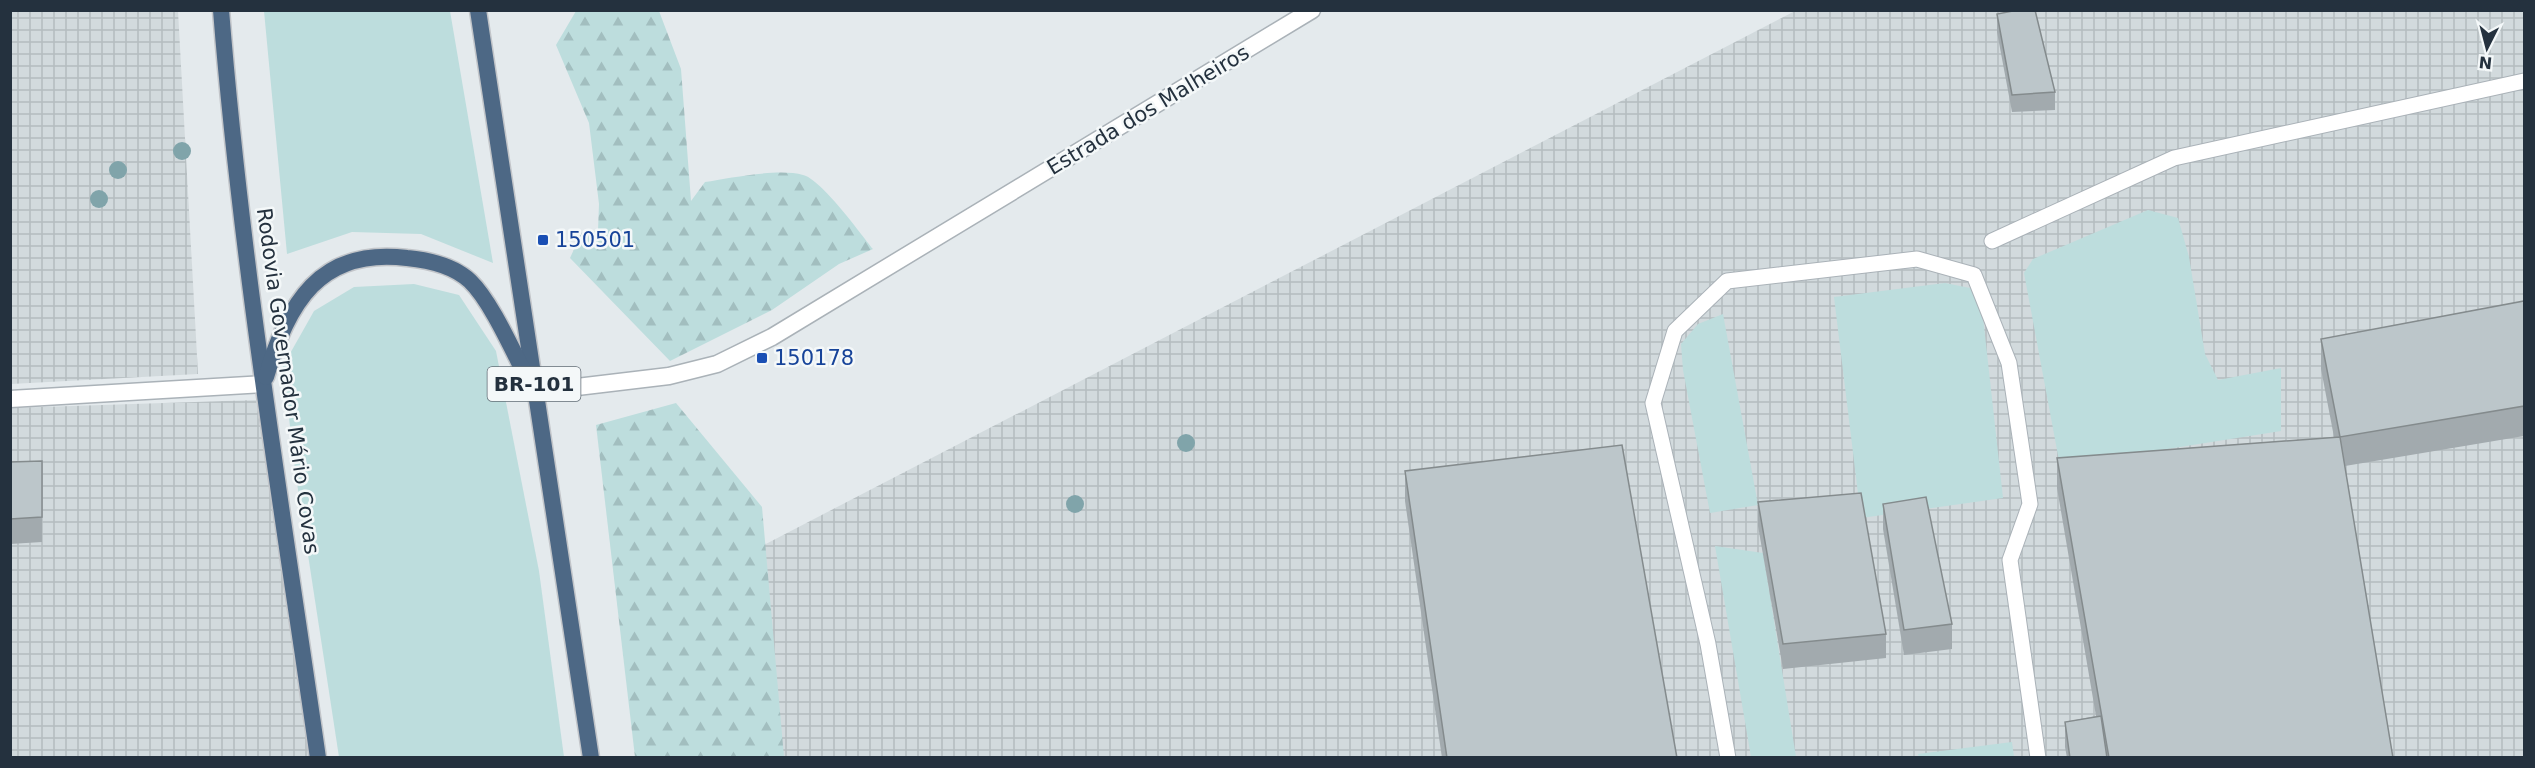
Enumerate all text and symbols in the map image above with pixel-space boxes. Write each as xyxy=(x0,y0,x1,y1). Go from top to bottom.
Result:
north arrow xyxy=(2457,18,2517,78)
street label: Estrada dos Malheiros xyxy=(1043,40,1253,180)
text: N xyxy=(2478,52,2493,73)
street label: Rodovia Governador Mário Covas xyxy=(252,206,324,556)
place label: 150501 xyxy=(555,228,635,252)
marker: 150501 xyxy=(536,233,550,247)
place label: 150178 xyxy=(774,346,854,370)
marker: 150178 xyxy=(755,351,769,365)
road number: BR-101 xyxy=(488,367,580,401)

